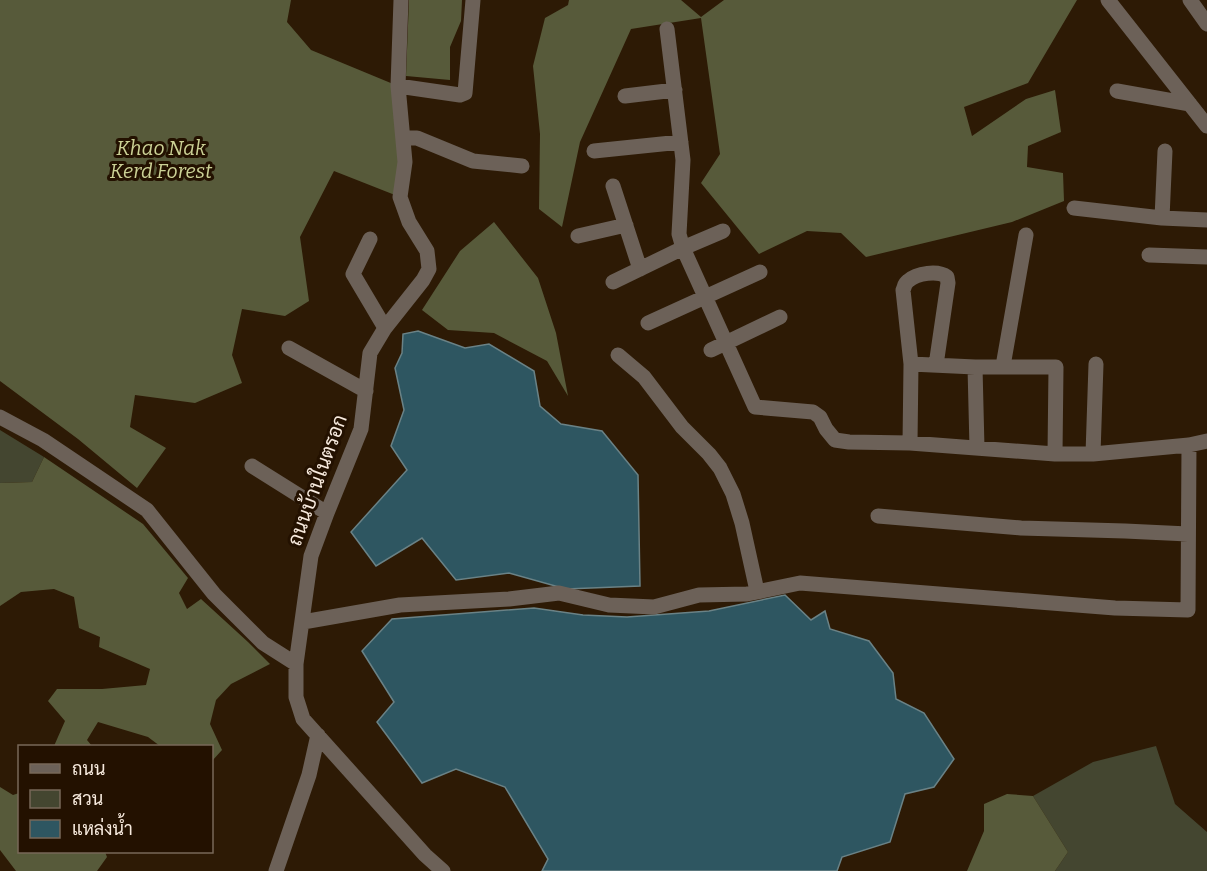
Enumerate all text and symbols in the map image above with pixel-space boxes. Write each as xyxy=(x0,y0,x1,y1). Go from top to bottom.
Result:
park label: Khao Nak Kerd Forest xyxy=(110,136,213,183)
street label: ถนนบ้านในตรอก xyxy=(281,411,352,549)
legend xyxy=(18,745,213,853)
text: ถนน xyxy=(72,758,105,780)
text: สวน xyxy=(72,788,103,810)
text: แหล่งน้ำ xyxy=(72,813,133,840)

